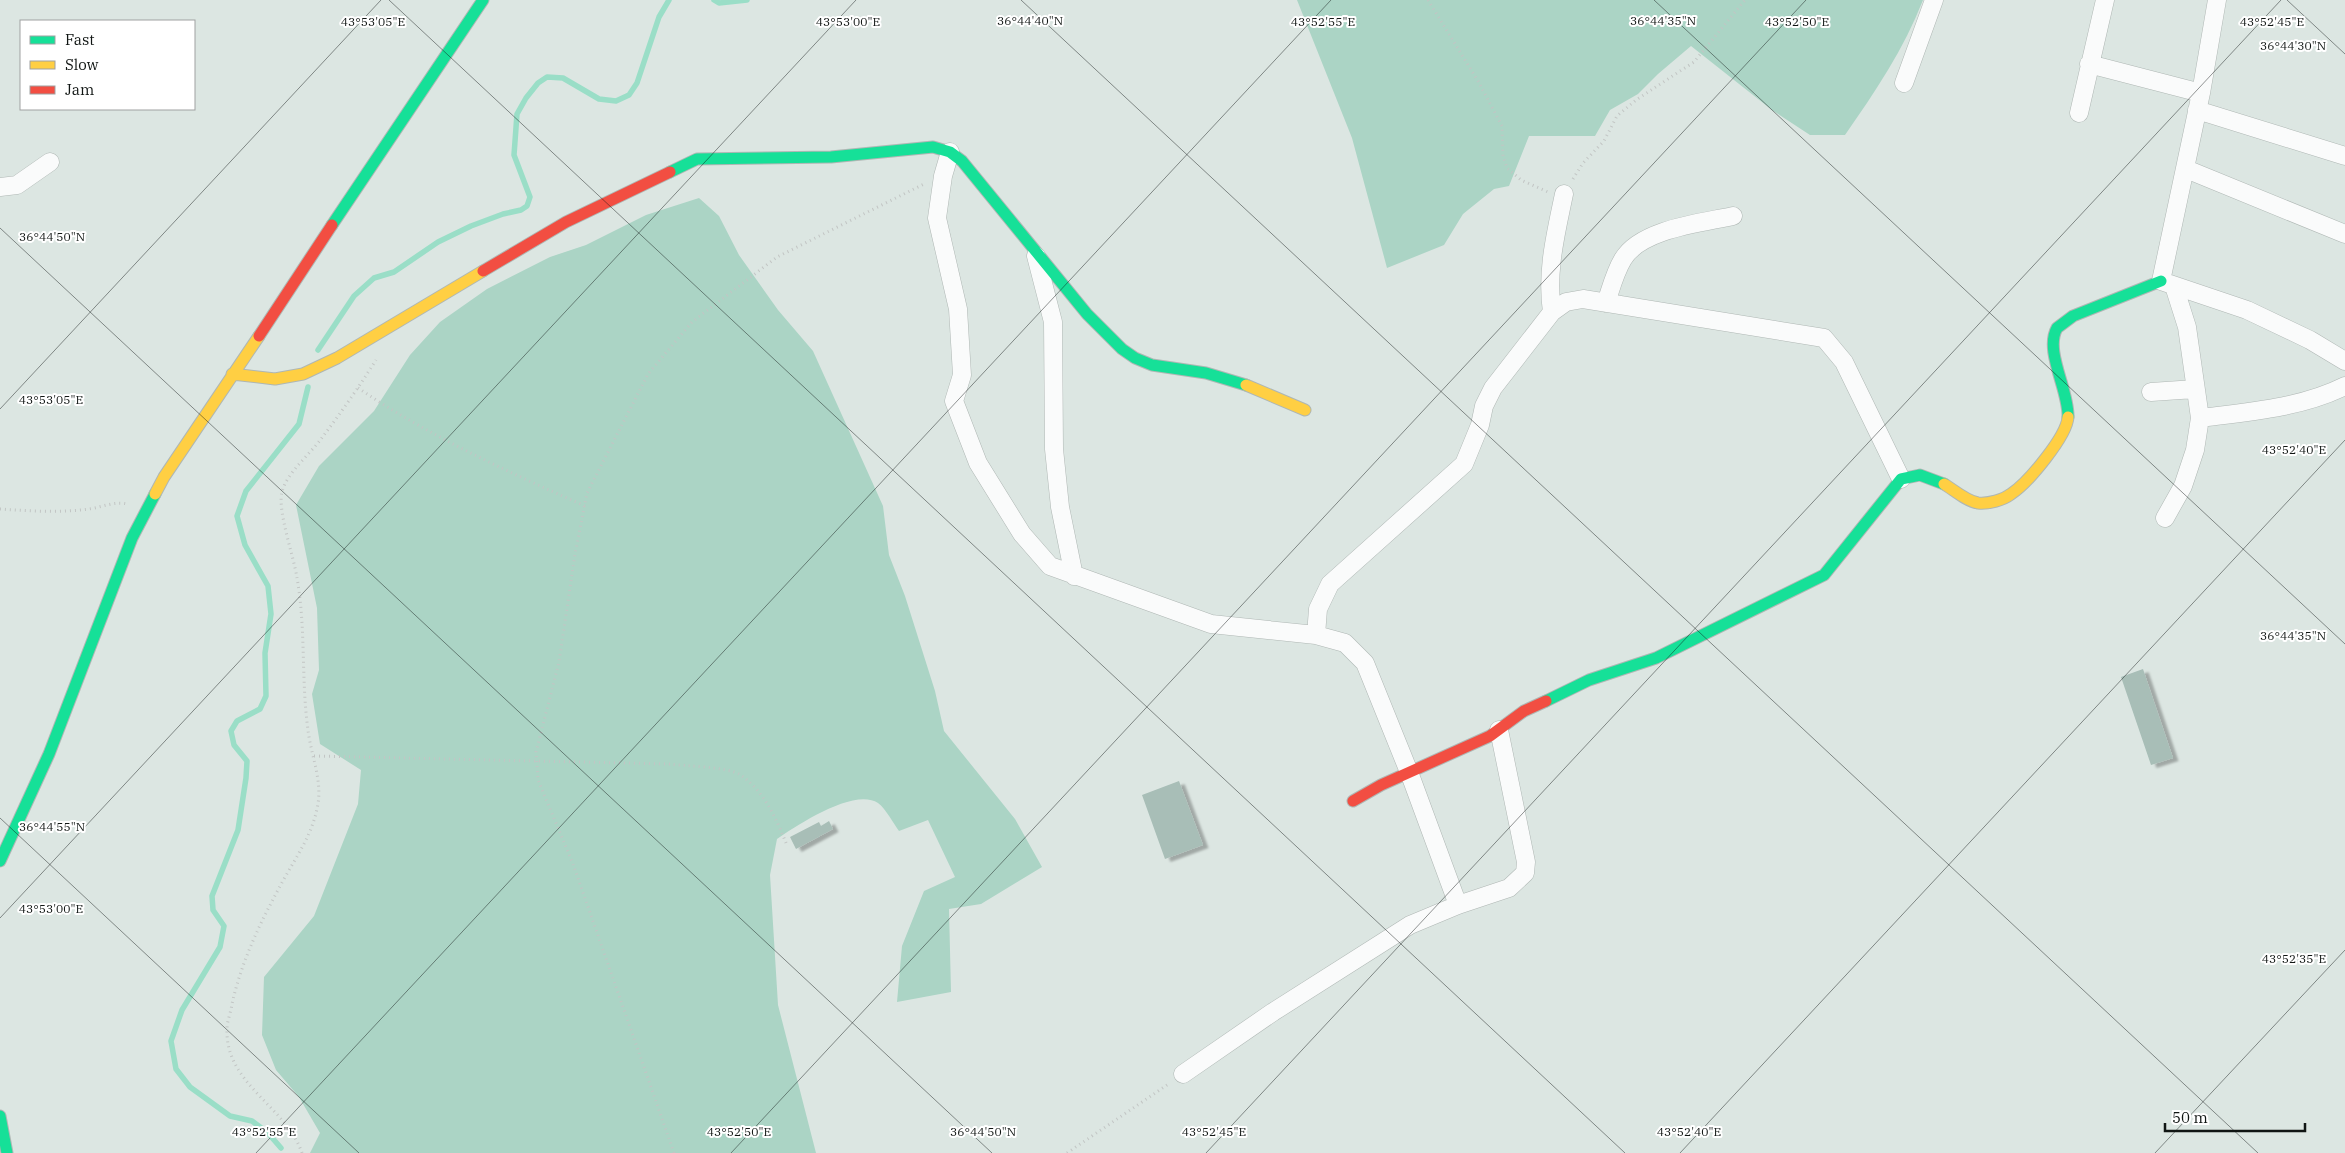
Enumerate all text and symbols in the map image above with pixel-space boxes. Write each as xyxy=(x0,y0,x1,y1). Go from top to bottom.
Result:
text: 36°44'40"N xyxy=(997,13,1063,28)
text: 36°44'35"N xyxy=(1630,13,1696,28)
text: 43°53'05"E xyxy=(341,14,405,29)
text: 43°53'00"E xyxy=(816,14,880,29)
text: 43°52'55"E xyxy=(1291,14,1355,29)
text: 43°52'50"E xyxy=(1765,14,1829,29)
text: 43°52'45"E xyxy=(2240,14,2304,29)
legend xyxy=(20,20,195,110)
text: Fast xyxy=(65,30,95,49)
text: 36°44'30"N xyxy=(2260,38,2326,53)
text: Slow xyxy=(65,55,99,74)
text: Jam xyxy=(65,80,94,99)
text: 36°44'50"N xyxy=(19,229,85,244)
text: 43°53'05"E xyxy=(19,392,83,407)
text: 43°52'40"E xyxy=(2262,442,2326,457)
text: 36°44'35"N xyxy=(2260,628,2326,643)
text: 36°44'55"N xyxy=(19,819,85,834)
text: 43°53'00"E xyxy=(19,901,83,916)
text: 43°52'35"E xyxy=(2262,951,2326,966)
scale bar xyxy=(2165,1100,2305,1132)
text: 50 m xyxy=(2172,1108,2208,1127)
text: 43°52'55"E xyxy=(232,1124,296,1139)
text: 43°52'50"E xyxy=(707,1124,771,1139)
text: 36°44'50"N xyxy=(950,1124,1016,1139)
text: 43°52'45"E xyxy=(1182,1124,1246,1139)
text: 43°52'40"E xyxy=(1657,1124,1721,1139)

